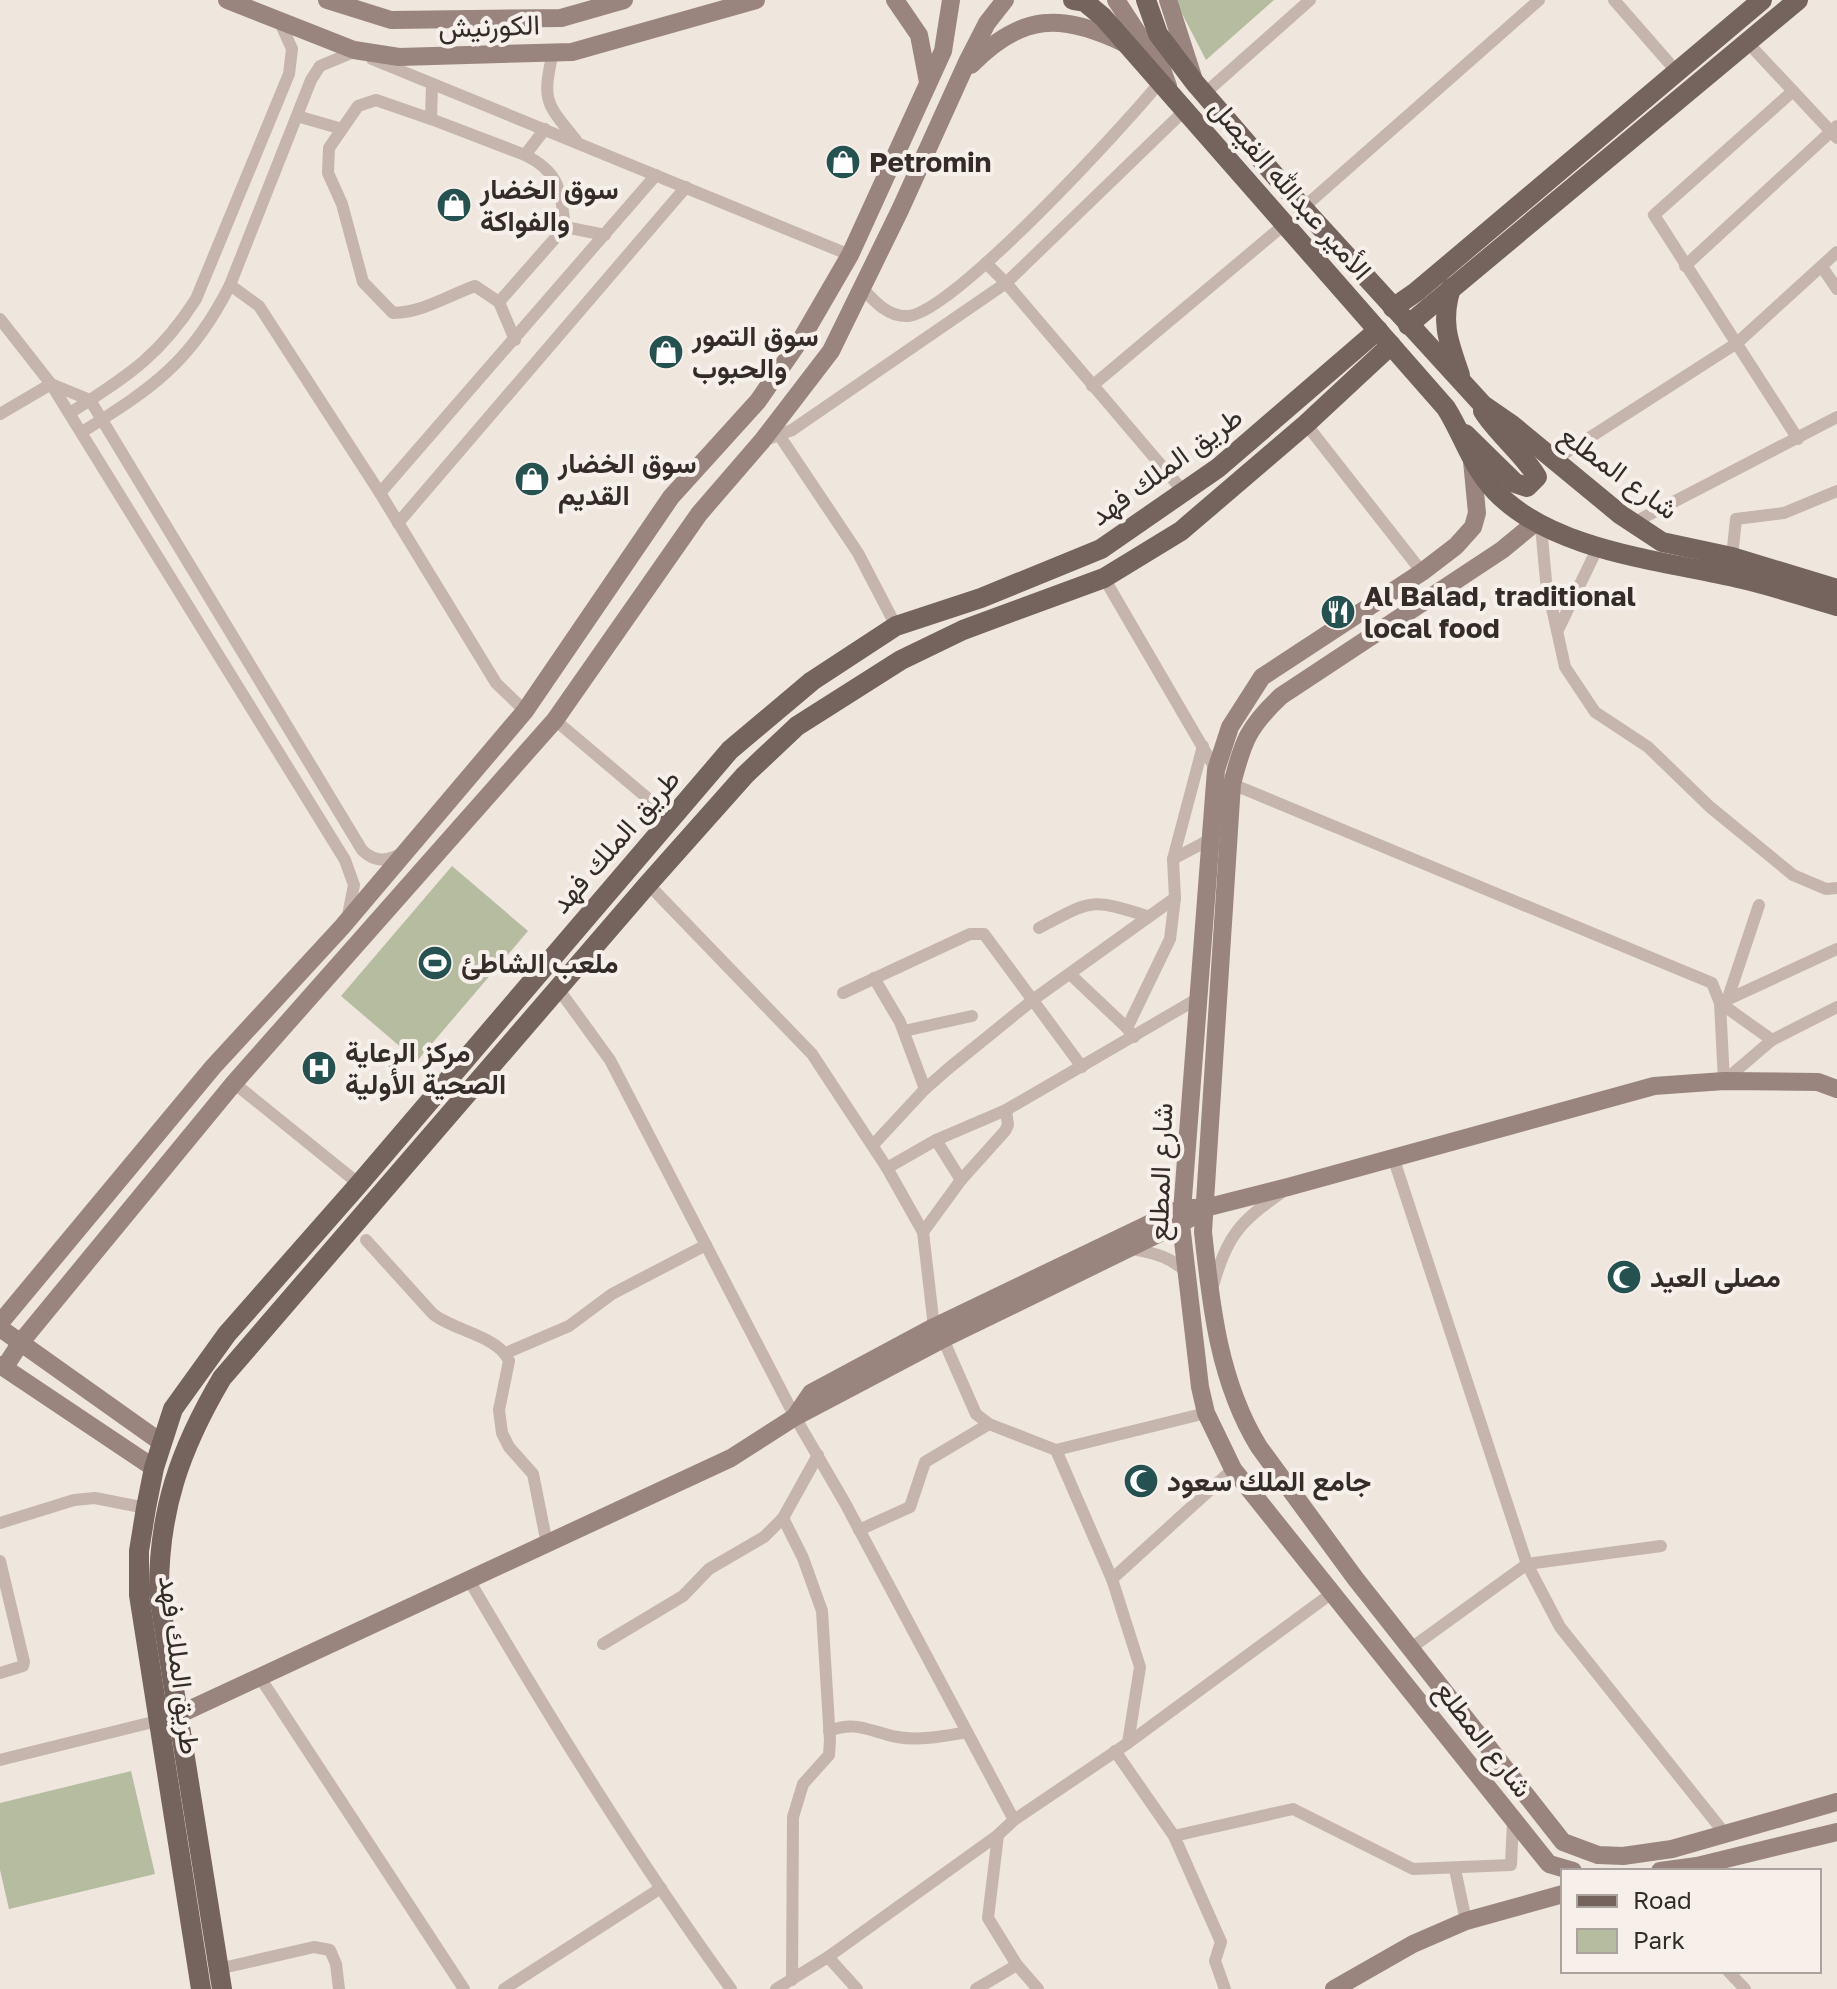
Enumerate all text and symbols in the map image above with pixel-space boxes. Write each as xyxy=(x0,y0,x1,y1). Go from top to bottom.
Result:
street label: الكورنيش xyxy=(438,7,540,46)
street label: الأمير عبدالله الفيصل xyxy=(1202,91,1379,287)
shop icon: Petromin xyxy=(824,143,862,181)
place label: Petromin xyxy=(869,145,992,178)
place label: سوق الخضار والفواكة xyxy=(479,172,619,239)
shop icon: سوق الخضار والفواكة xyxy=(435,186,473,224)
place label: سوق التمور والحبوب xyxy=(691,319,819,386)
shop icon: سوق التمور والحبوب xyxy=(647,333,685,371)
street label: طريق الملك فهد xyxy=(1083,399,1249,533)
street label: شارع المطلع xyxy=(1551,418,1685,529)
place label: سوق الخضار القديم xyxy=(557,446,697,514)
shop icon: سوق الخضار القديم xyxy=(513,460,551,498)
place label: Al Balad, traditional local food xyxy=(1364,579,1636,644)
restaurant icon: Al Balad, traditional local food xyxy=(1319,593,1357,631)
street label: طريق الملك فهد xyxy=(543,762,688,921)
sports icon: ملعب الشاطئ xyxy=(416,944,454,982)
place label: ملعب الشاطئ xyxy=(461,946,618,980)
place label: مركز الرعاية الصحية الأولية xyxy=(345,1035,506,1102)
hospital icon: مركز الرعاية الصحية الأولية xyxy=(300,1049,338,1087)
street label: شارع المطلع xyxy=(1141,1102,1182,1242)
mosque icon: مصلى العيد xyxy=(1605,1258,1643,1296)
place label: مصلى العيد xyxy=(1650,1260,1781,1294)
mosque icon: جامع الملك سعود xyxy=(1122,1462,1160,1500)
place label: جامع الملك سعود xyxy=(1167,1464,1371,1501)
street label: طريق الملك فهد xyxy=(151,1574,208,1757)
street label: شارع المطلع xyxy=(1426,1674,1540,1806)
legend xyxy=(1561,1869,1821,1973)
text: Road xyxy=(1633,1885,1692,1914)
text: Park xyxy=(1633,1925,1685,1954)

